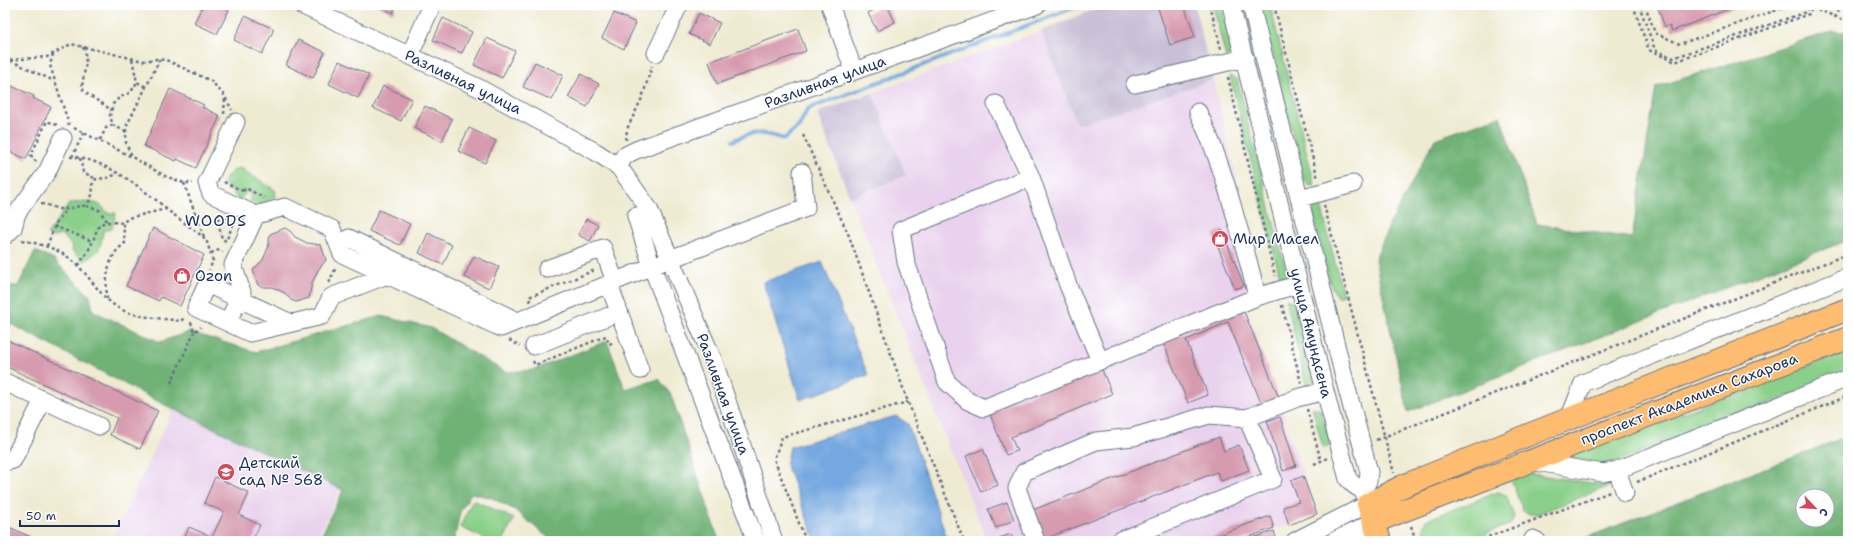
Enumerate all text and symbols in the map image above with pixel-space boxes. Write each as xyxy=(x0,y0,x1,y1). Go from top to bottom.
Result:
street label: Разливная улица xyxy=(401,45,525,119)
street label: Разливная улица xyxy=(762,51,889,113)
district label: WOODS xyxy=(185,210,247,231)
shop icon: Мир Масел xyxy=(1210,229,1230,249)
place label: Мир Масел xyxy=(1233,229,1319,249)
shop icon: Ozon xyxy=(172,266,192,286)
place label: Ozon xyxy=(195,266,232,286)
street label: улица Амундсена xyxy=(1285,266,1337,401)
street label: Разливная улица xyxy=(692,331,754,458)
street label: проспект Академика Сахарова xyxy=(1578,348,1801,450)
place label: Детский сад № 568 xyxy=(239,453,323,490)
school or university icon: Детский сад № 568 xyxy=(216,462,236,482)
north arrow xyxy=(1795,488,1835,528)
scale bar xyxy=(20,502,119,528)
text: С xyxy=(1815,506,1832,518)
text: 50 m xyxy=(26,508,56,524)

